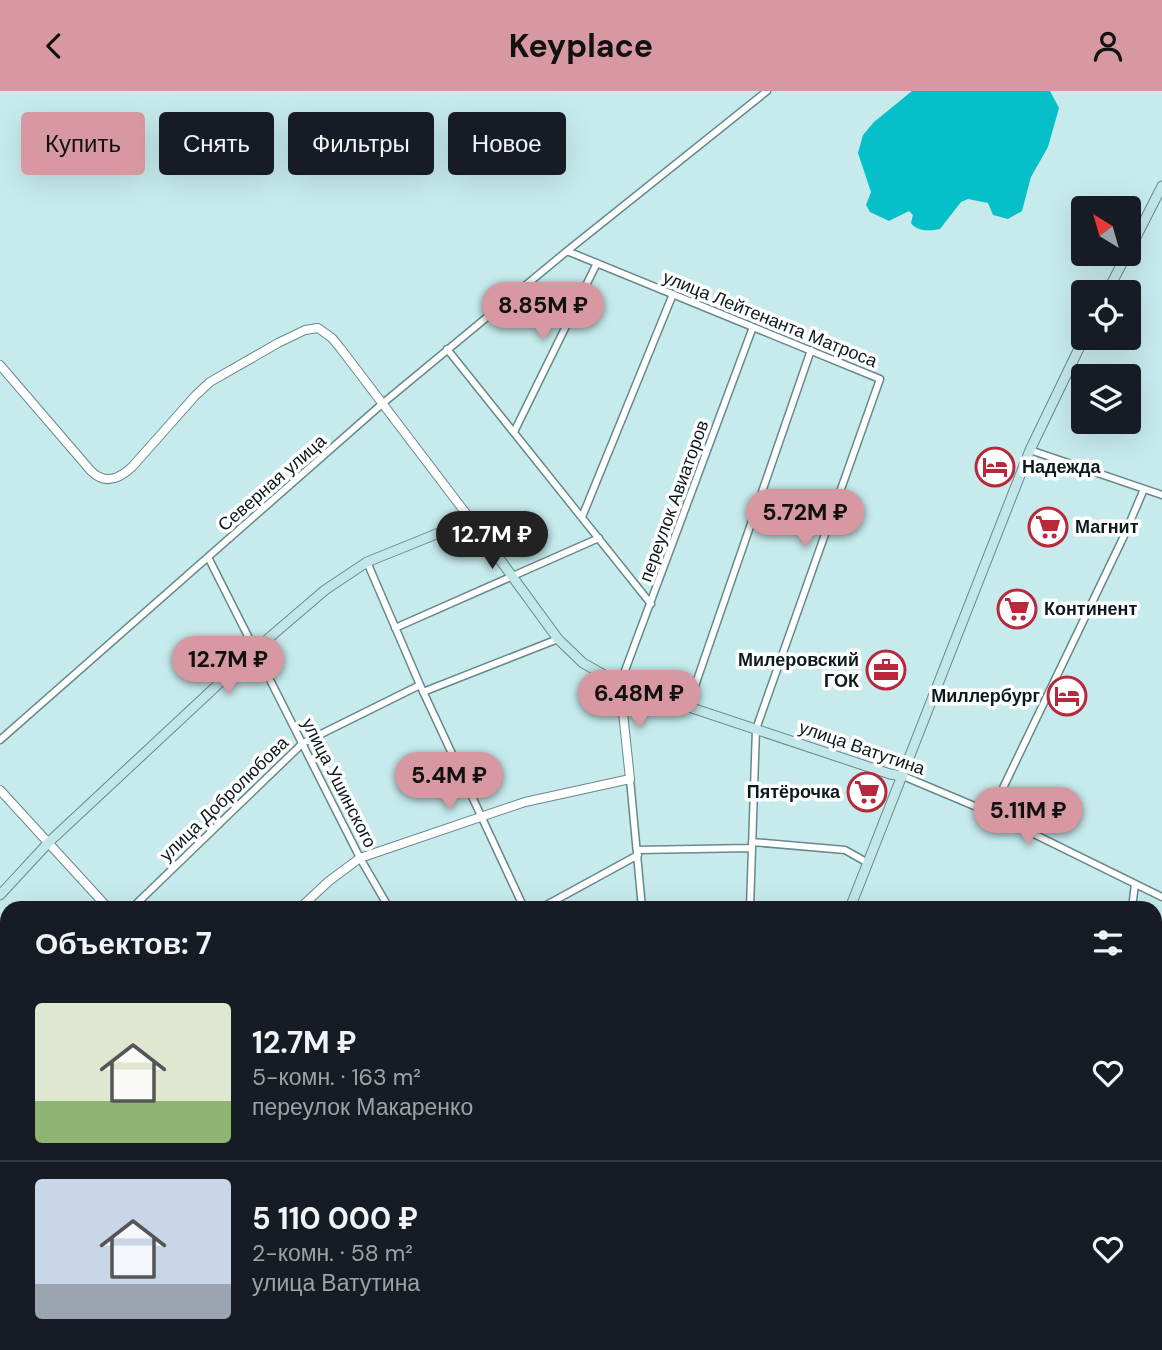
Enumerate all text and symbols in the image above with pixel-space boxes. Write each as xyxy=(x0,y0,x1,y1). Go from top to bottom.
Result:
text: Keyplace xyxy=(509,25,653,67)
icon: back xyxy=(35,27,73,65)
icon: person xyxy=(1089,27,1127,65)
chip: Купить xyxy=(21,112,145,175)
chip: Снять xyxy=(159,112,274,175)
chip: Фильтры xyxy=(288,112,434,175)
chip: Новое xyxy=(448,112,566,175)
north arrow xyxy=(1071,196,1141,266)
map controls xyxy=(1071,196,1141,434)
street label: улица Лейтенанта Матроса xyxy=(659,265,882,373)
button: locate xyxy=(1071,280,1141,350)
pin: 8.85M ₽ xyxy=(478,282,608,342)
text: 8.85M ₽ xyxy=(498,290,588,320)
button: layers xyxy=(1071,364,1141,434)
street label: переулок Авиаторов xyxy=(634,417,714,585)
street label: Северная улица xyxy=(213,429,332,537)
hotel icon: Надежда xyxy=(974,446,1016,488)
place label: Надежда xyxy=(1022,455,1101,479)
pin: 5.72M ₽ xyxy=(740,489,870,549)
text: 5.72M ₽ xyxy=(762,497,848,527)
supermarket icon: Магнит xyxy=(1027,506,1069,548)
pin: 12.7M ₽ xyxy=(427,511,557,571)
place label: Магнит xyxy=(1075,515,1139,539)
text: 12.7M ₽ xyxy=(452,519,532,549)
supermarket icon: Континент xyxy=(996,588,1038,630)
place label: Континент xyxy=(1044,597,1137,621)
pin: 12.7M ₽ xyxy=(163,637,293,696)
text: 12.7M ₽ xyxy=(188,644,268,674)
place label: Милеровский ГОК xyxy=(738,648,860,693)
office icon: Милеровский ГОК xyxy=(865,649,907,691)
pin: 6.48M ₽ xyxy=(574,671,704,730)
hotel icon: Миллербург xyxy=(1046,675,1088,717)
text: 6.48M ₽ xyxy=(594,678,684,708)
place label: Миллербург xyxy=(931,684,1041,708)
street label: улица Ушинского xyxy=(296,714,382,852)
street label: улица Ватутина xyxy=(796,715,929,781)
street label: улица Добролюбова xyxy=(154,731,294,867)
pin: 5.4M ₽ xyxy=(392,753,506,812)
text: 5.4M ₽ xyxy=(411,760,487,790)
supermarket icon: Пятёрочка xyxy=(846,771,888,813)
place label: Пятёрочка xyxy=(747,780,841,804)
pin: 5.11M ₽ xyxy=(963,787,1093,847)
text: 5.11M ₽ xyxy=(990,795,1066,825)
text: Объектов: 7 xyxy=(35,924,212,963)
icon: filters xyxy=(1089,924,1127,962)
text: 12.7M ₽ xyxy=(252,1023,356,1062)
icon: home xyxy=(91,1031,175,1115)
icon: heart xyxy=(1089,1054,1127,1092)
text: 5-комн. · 163 m² xyxy=(252,1062,421,1092)
text: переулок Макаренко xyxy=(252,1092,473,1122)
text: 5 110 000 ₽ xyxy=(252,1199,418,1238)
icon: home xyxy=(91,1207,175,1291)
icon: heart xyxy=(1089,1230,1127,1268)
text: 2-комн. · 58 m² xyxy=(252,1238,413,1268)
text: улица Ватутина xyxy=(252,1268,420,1298)

